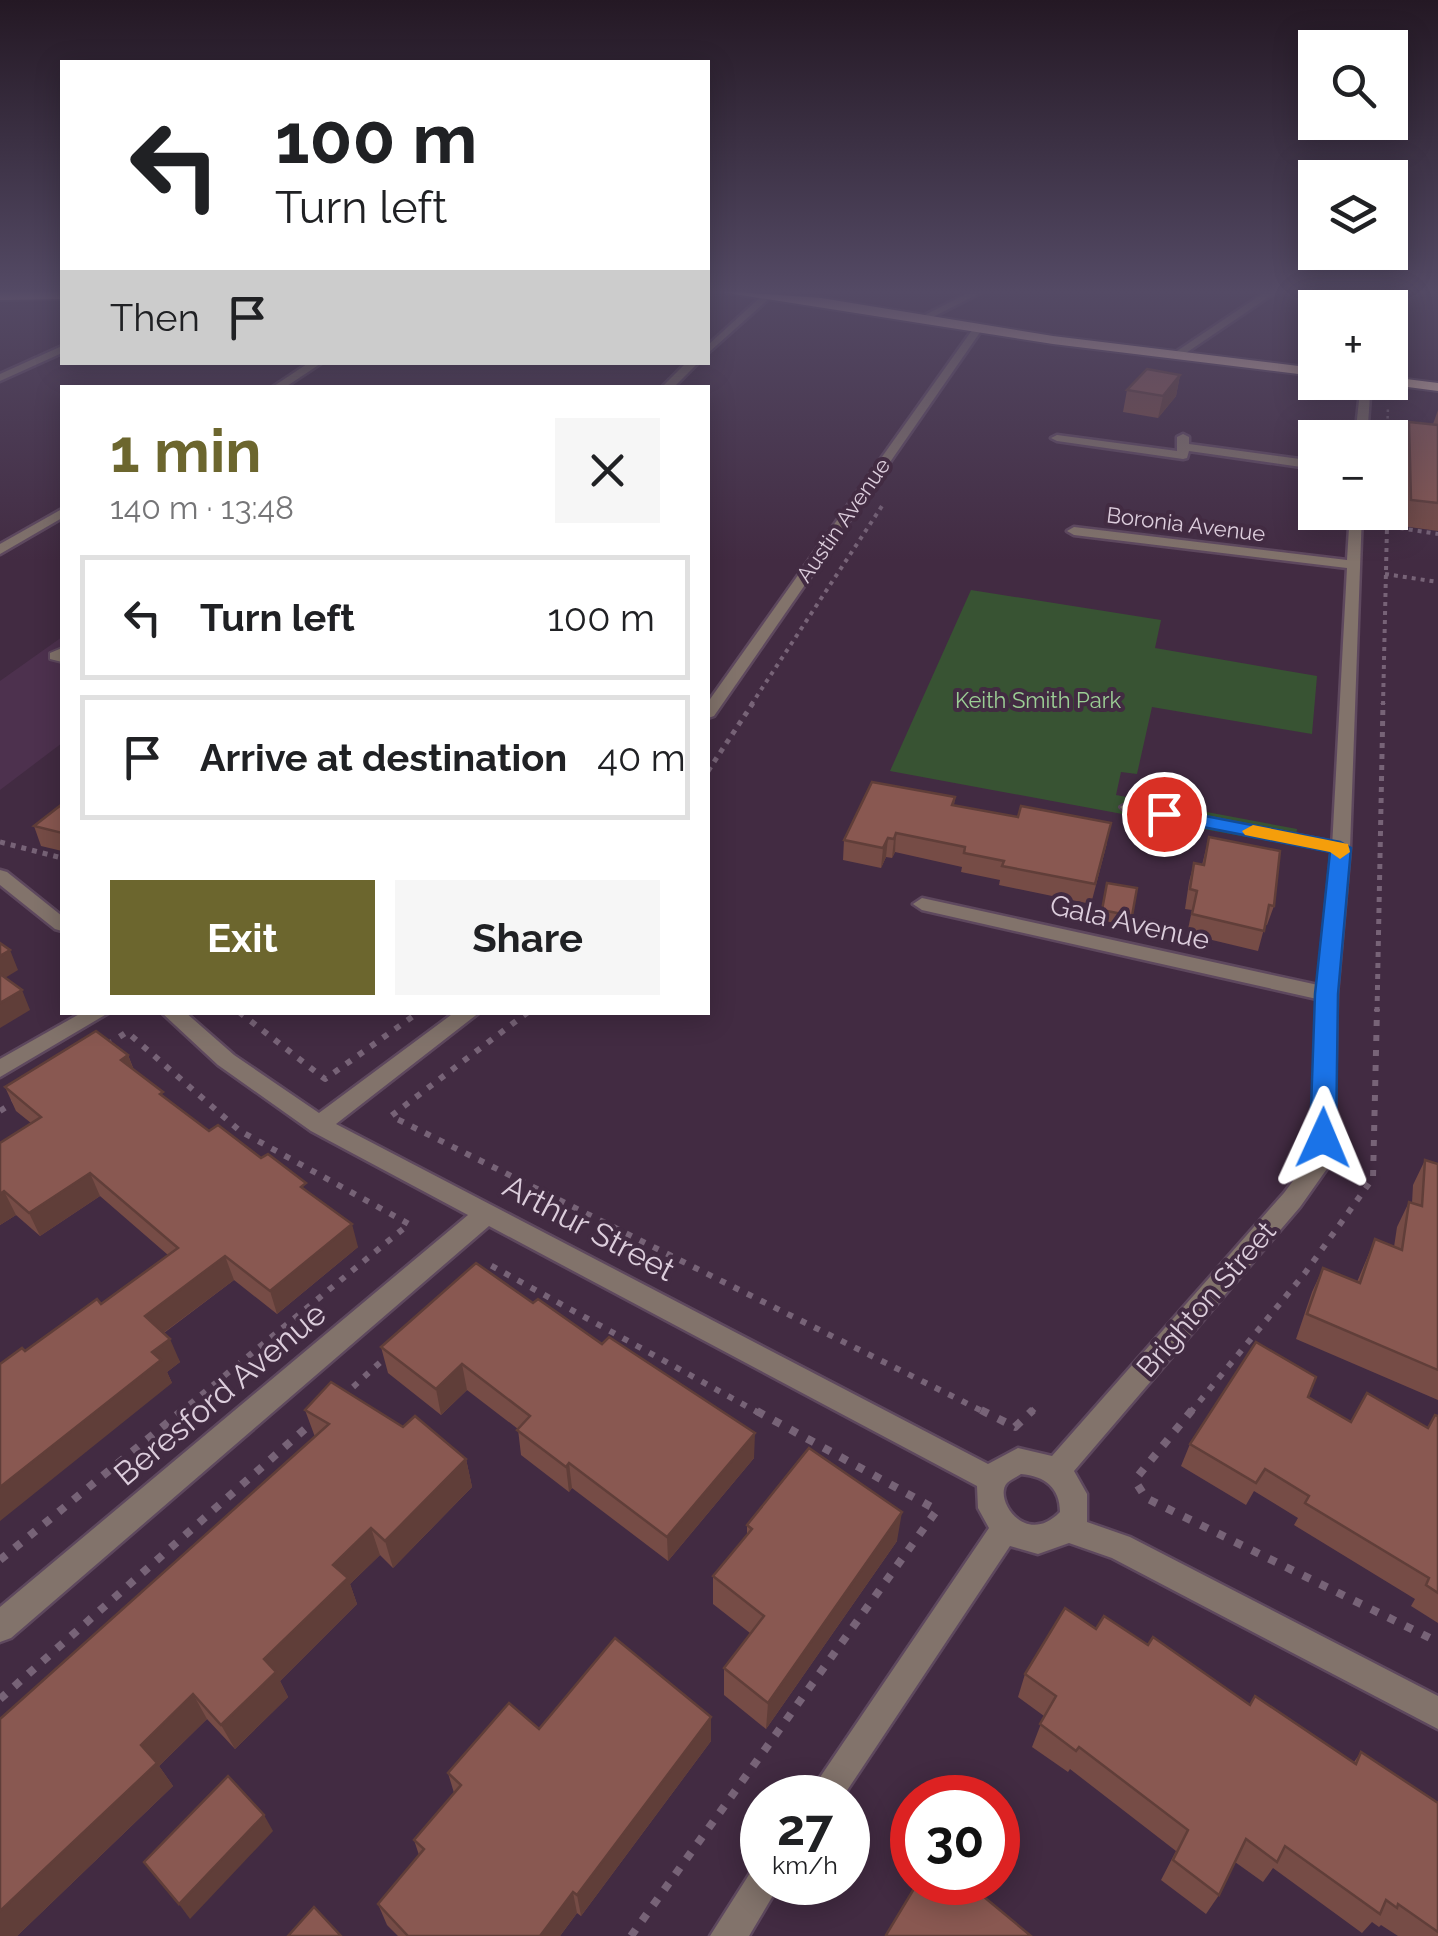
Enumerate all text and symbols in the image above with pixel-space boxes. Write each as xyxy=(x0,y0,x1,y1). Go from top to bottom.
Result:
map controls xyxy=(1298,30,1408,530)
button: search xyxy=(1298,30,1408,140)
text: 100 m xyxy=(275,97,478,179)
icon: left xyxy=(110,100,240,230)
button: layers xyxy=(1298,160,1408,270)
text: Turn left xyxy=(275,181,447,234)
icon: arrive xyxy=(220,290,275,345)
button: + xyxy=(1298,290,1408,400)
text: Then xyxy=(110,295,200,340)
text: 1 min xyxy=(110,416,261,486)
button: close xyxy=(555,418,660,523)
button: − xyxy=(1298,420,1408,530)
street label: Austin Avenue xyxy=(791,453,895,587)
text: 140 m · 13:48 xyxy=(110,489,294,526)
street label: Boronia Avenue xyxy=(1105,501,1267,547)
icon: left xyxy=(115,590,170,645)
text: Turn left xyxy=(200,595,355,640)
text: 100 m xyxy=(548,595,655,640)
park label: Keith Smith Park xyxy=(955,687,1121,713)
icon: arrive xyxy=(115,730,170,785)
text: Arrive at destination xyxy=(200,735,567,780)
text: 40 m xyxy=(597,735,686,780)
pin xyxy=(1122,772,1207,857)
icon: arrive xyxy=(1137,787,1192,842)
button: Exit xyxy=(110,880,375,995)
button: Share xyxy=(395,880,660,995)
street label: Gala Avenue xyxy=(1047,888,1213,957)
position arrow xyxy=(1271,1086,1375,1190)
street label: Arthur Street xyxy=(497,1167,681,1288)
street label: Brighton Street xyxy=(1130,1214,1283,1384)
street label: Beresford Avenue xyxy=(107,1295,333,1493)
speed limit sign: 30 xyxy=(890,1775,1020,1905)
text: 27 xyxy=(777,1798,833,1857)
text: km/h xyxy=(772,1850,838,1880)

